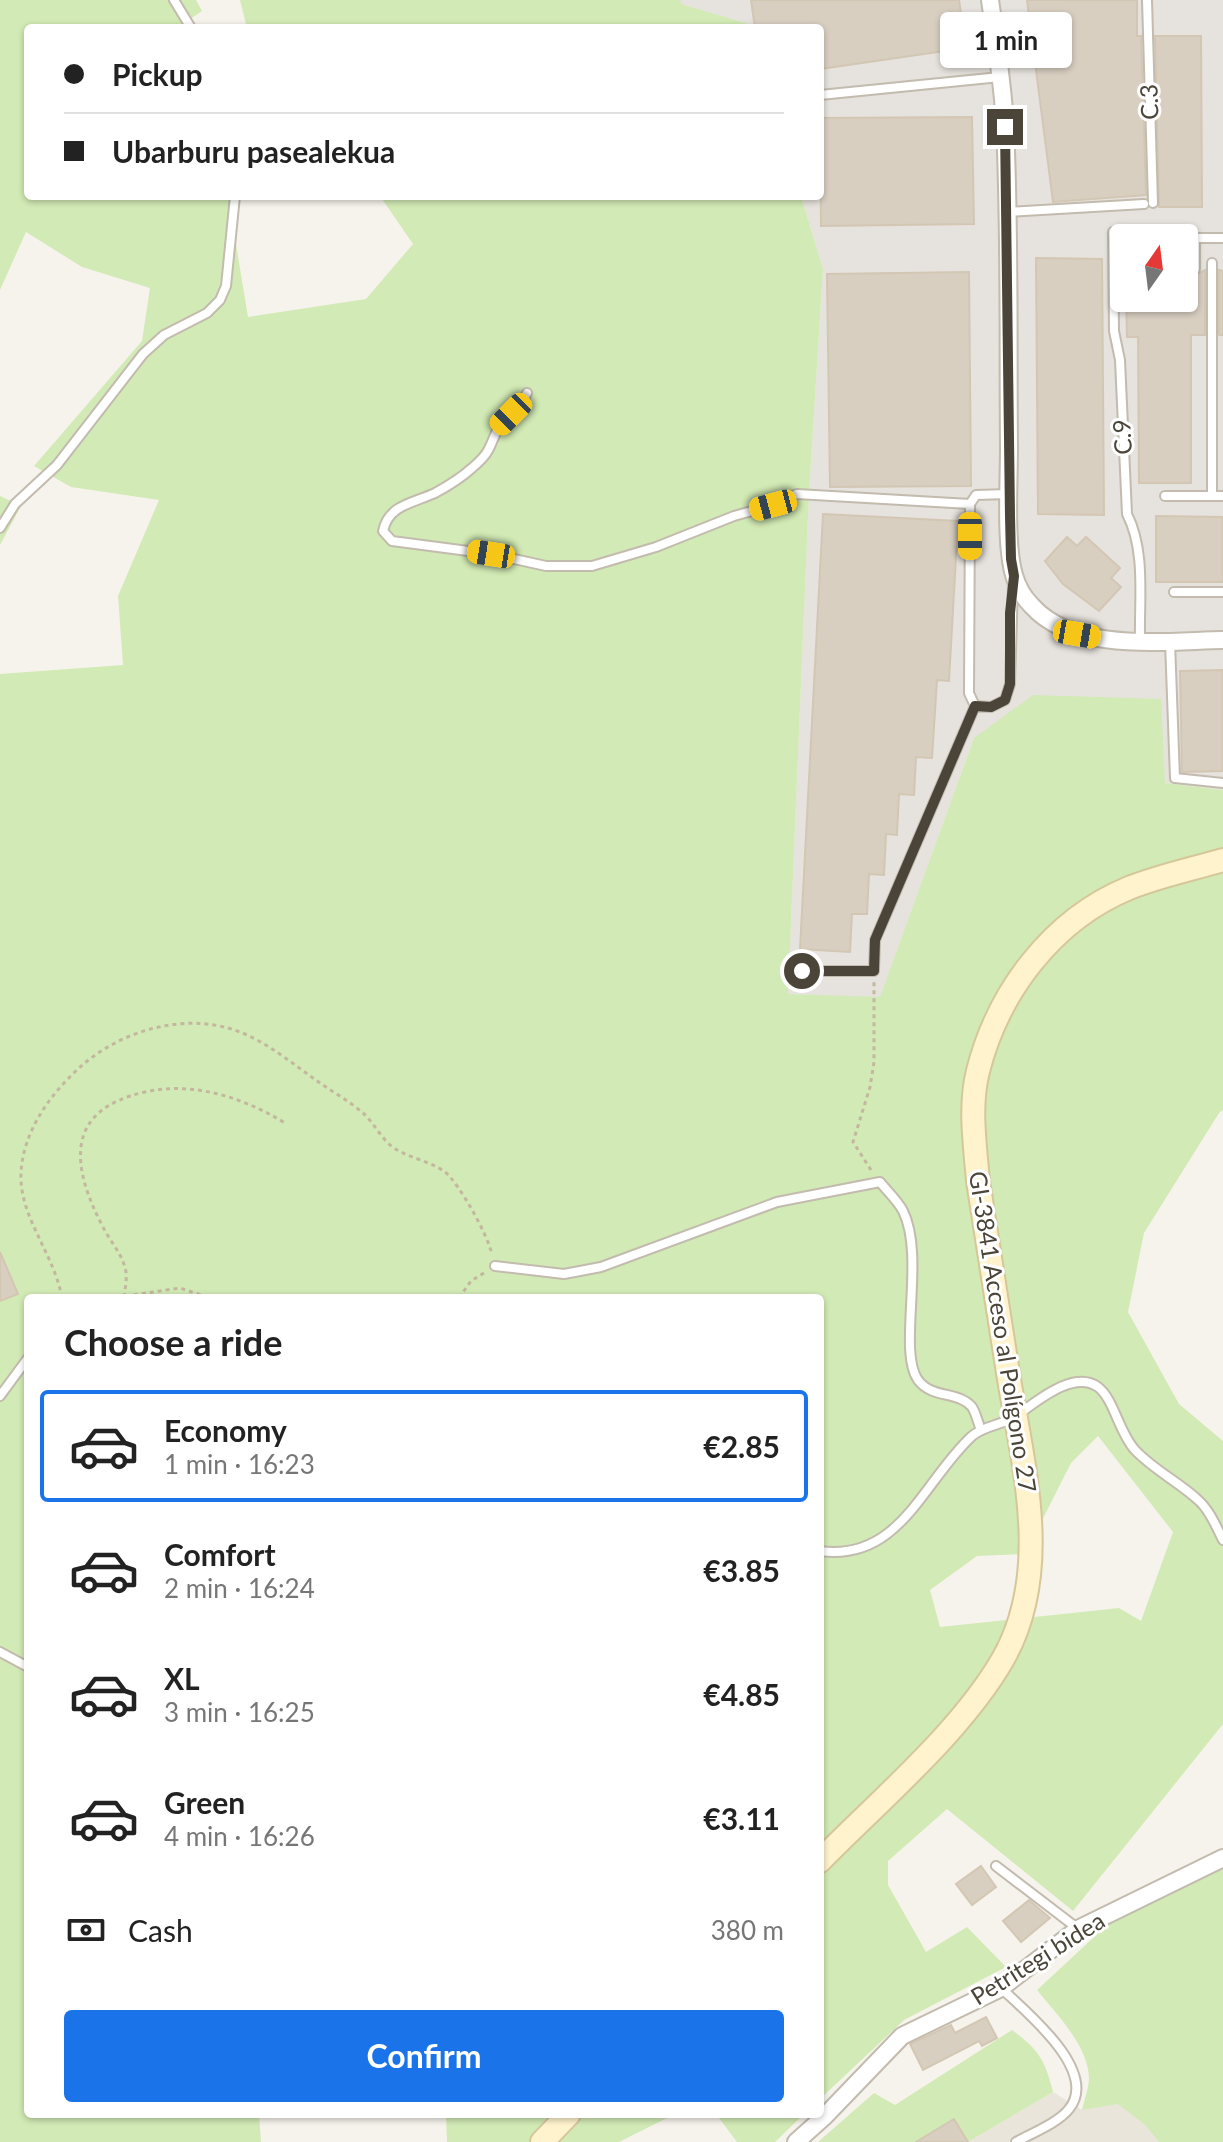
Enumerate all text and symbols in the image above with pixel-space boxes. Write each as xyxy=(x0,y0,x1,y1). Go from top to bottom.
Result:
callout: 1 min xyxy=(939,11,1071,67)
text: 1 min xyxy=(974,24,1038,56)
text: Pickup xyxy=(112,56,203,92)
street label: C.3 xyxy=(1133,84,1164,120)
route end xyxy=(987,109,1023,145)
text: Ubarburu pasealekua xyxy=(112,133,395,169)
north arrow xyxy=(1110,224,1198,312)
map controls xyxy=(1110,224,1198,312)
car xyxy=(486,389,536,439)
street label: C.9 xyxy=(1106,419,1137,456)
car xyxy=(747,487,799,523)
car xyxy=(958,512,982,560)
car xyxy=(465,538,517,570)
car xyxy=(1051,618,1103,650)
route start xyxy=(784,953,820,989)
street label: GI-3841 Acceso al Polígono 27 xyxy=(964,1169,1043,1494)
text: Choose a ride xyxy=(64,1320,283,1364)
icon: car xyxy=(68,1410,140,1482)
text: Economy xyxy=(164,1412,287,1448)
text: €2.85 xyxy=(703,1428,780,1464)
text: 1 min · 16:23 xyxy=(164,1448,315,1480)
icon: car xyxy=(68,1534,140,1606)
text: Comfort xyxy=(164,1536,276,1572)
text: €3.85 xyxy=(703,1552,780,1588)
text: 2 min · 16:24 xyxy=(164,1572,315,1604)
icon: car xyxy=(68,1658,140,1730)
text: XL xyxy=(164,1660,200,1696)
text: €4.85 xyxy=(703,1676,780,1712)
text: 3 min · 16:25 xyxy=(164,1696,315,1728)
icon: car xyxy=(68,1782,140,1854)
text: Green xyxy=(164,1784,245,1820)
text: €3.11 xyxy=(703,1800,780,1836)
text: 4 min · 16:26 xyxy=(164,1820,315,1852)
street label: Petritegi bidea xyxy=(965,1905,1109,2010)
icon: cash xyxy=(64,1908,108,1952)
text: Cash xyxy=(128,1912,193,1948)
text: 380 m xyxy=(711,1914,784,1946)
button: Confirm xyxy=(64,2010,784,2102)

